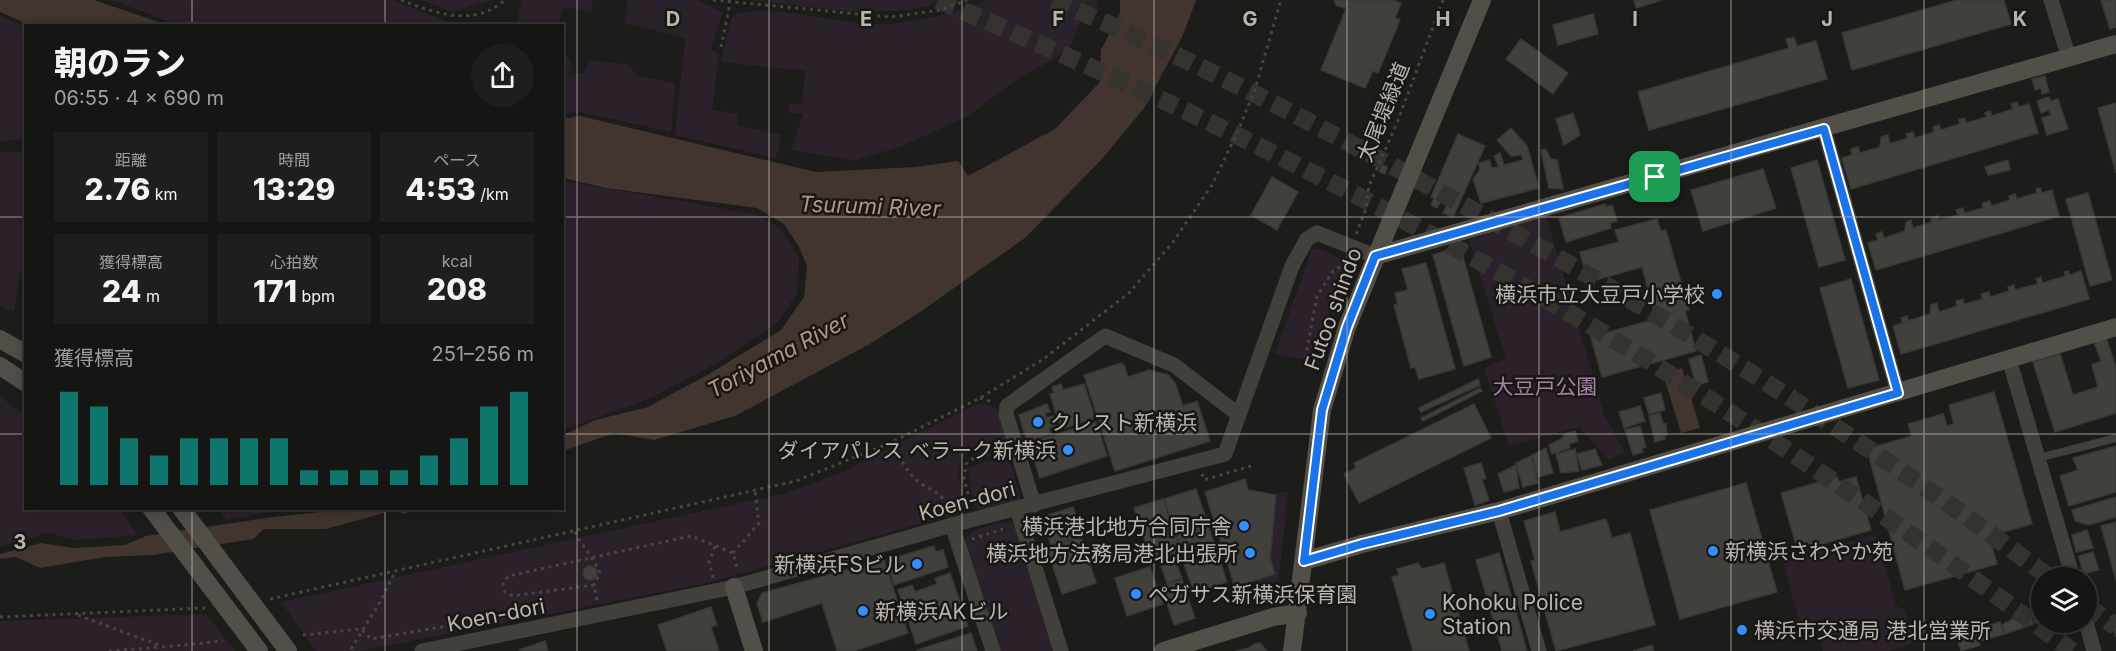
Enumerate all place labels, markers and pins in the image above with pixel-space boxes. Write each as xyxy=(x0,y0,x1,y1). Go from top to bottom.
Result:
pin xyxy=(1629,151,1680,202)
place label: 横浜市立大豆戸小学校 xyxy=(1495,282,1705,307)
marker: 横浜市立大豆戸小学校 xyxy=(1710,287,1724,301)
place label: クレスト新横浜 xyxy=(1050,410,1197,435)
marker: クレスト新横浜 xyxy=(1031,415,1045,429)
place label: ダイアパレス ベラーク新横浜 xyxy=(778,438,1056,463)
marker: ダイアパレス ベラーク新横浜 xyxy=(1061,443,1075,457)
place label: 横浜港北地方合同庁舎 xyxy=(1022,514,1232,539)
marker: 横浜港北地方合同庁舎 xyxy=(1237,519,1251,533)
place label: 新横浜さわやか苑 xyxy=(1725,539,1893,564)
place label: 横浜地方法務局港北出張所 xyxy=(986,541,1238,566)
marker: 新横浜さわやか苑 xyxy=(1706,544,1720,558)
marker: 横浜地方法務局港北出張所 xyxy=(1243,546,1257,560)
place label: 新横浜FSビル xyxy=(774,552,905,577)
marker: 新横浜FSビル xyxy=(910,557,924,571)
place label: ペガサス新横浜保育園 xyxy=(1148,582,1358,607)
marker: ペガサス新横浜保育園 xyxy=(1129,587,1143,601)
place label: Kohoku Police Station xyxy=(1442,590,1583,639)
place label: 新横浜AKビル xyxy=(875,599,1009,624)
marker: 新横浜AKビル xyxy=(856,604,870,618)
marker: Kohoku Police Station xyxy=(1423,607,1437,621)
place label: 横浜市交通局 港北営業所 xyxy=(1754,618,1991,643)
marker: 横浜市交通局 港北営業所 xyxy=(1735,623,1749,637)

